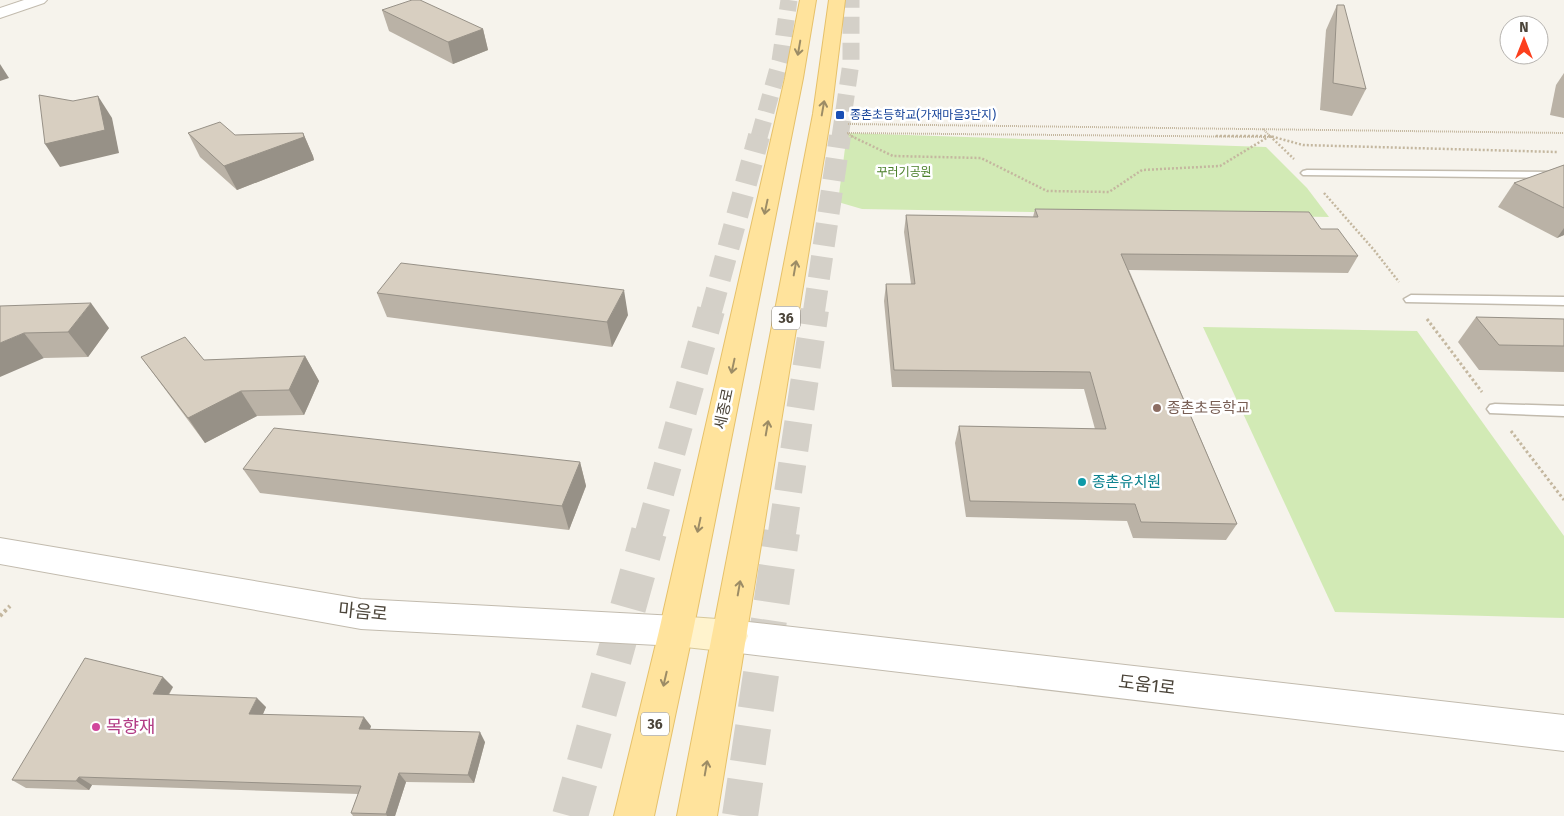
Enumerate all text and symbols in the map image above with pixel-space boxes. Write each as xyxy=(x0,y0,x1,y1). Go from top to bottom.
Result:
north arrow xyxy=(1499,15,1549,65)
text: N xyxy=(1519,19,1529,36)
one-way arrow xyxy=(794,40,804,56)
one-way arrow xyxy=(818,100,828,116)
place label: 종촌초등학교(가재마을3단지) xyxy=(850,108,996,122)
marker: 종촌초등학교(가재마을3단지) xyxy=(834,109,846,121)
park label: 꾸러기공원 xyxy=(876,165,932,179)
one-way arrow xyxy=(761,199,771,215)
one-way arrow xyxy=(790,260,800,276)
road number: 36 xyxy=(772,306,800,330)
one-way arrow xyxy=(727,358,737,374)
street label: 세종로 xyxy=(711,387,737,431)
place label: 종촌초등학교 xyxy=(1167,399,1250,417)
marker: 종촌초등학교 xyxy=(1151,402,1163,414)
one-way arrow xyxy=(762,420,772,436)
place label: 종촌유치원 xyxy=(1092,473,1161,491)
marker: 종촌유치원 xyxy=(1076,476,1088,488)
one-way arrow xyxy=(694,517,703,533)
one-way arrow xyxy=(735,580,745,596)
street label: 마음로 xyxy=(337,598,389,626)
one-way arrow xyxy=(660,670,669,686)
street label: 도움1로 xyxy=(1117,671,1177,699)
road number: 36 xyxy=(641,712,669,736)
place label: 목향재 xyxy=(106,716,156,738)
marker: 목향재 xyxy=(90,721,102,733)
one-way arrow xyxy=(702,760,712,776)

